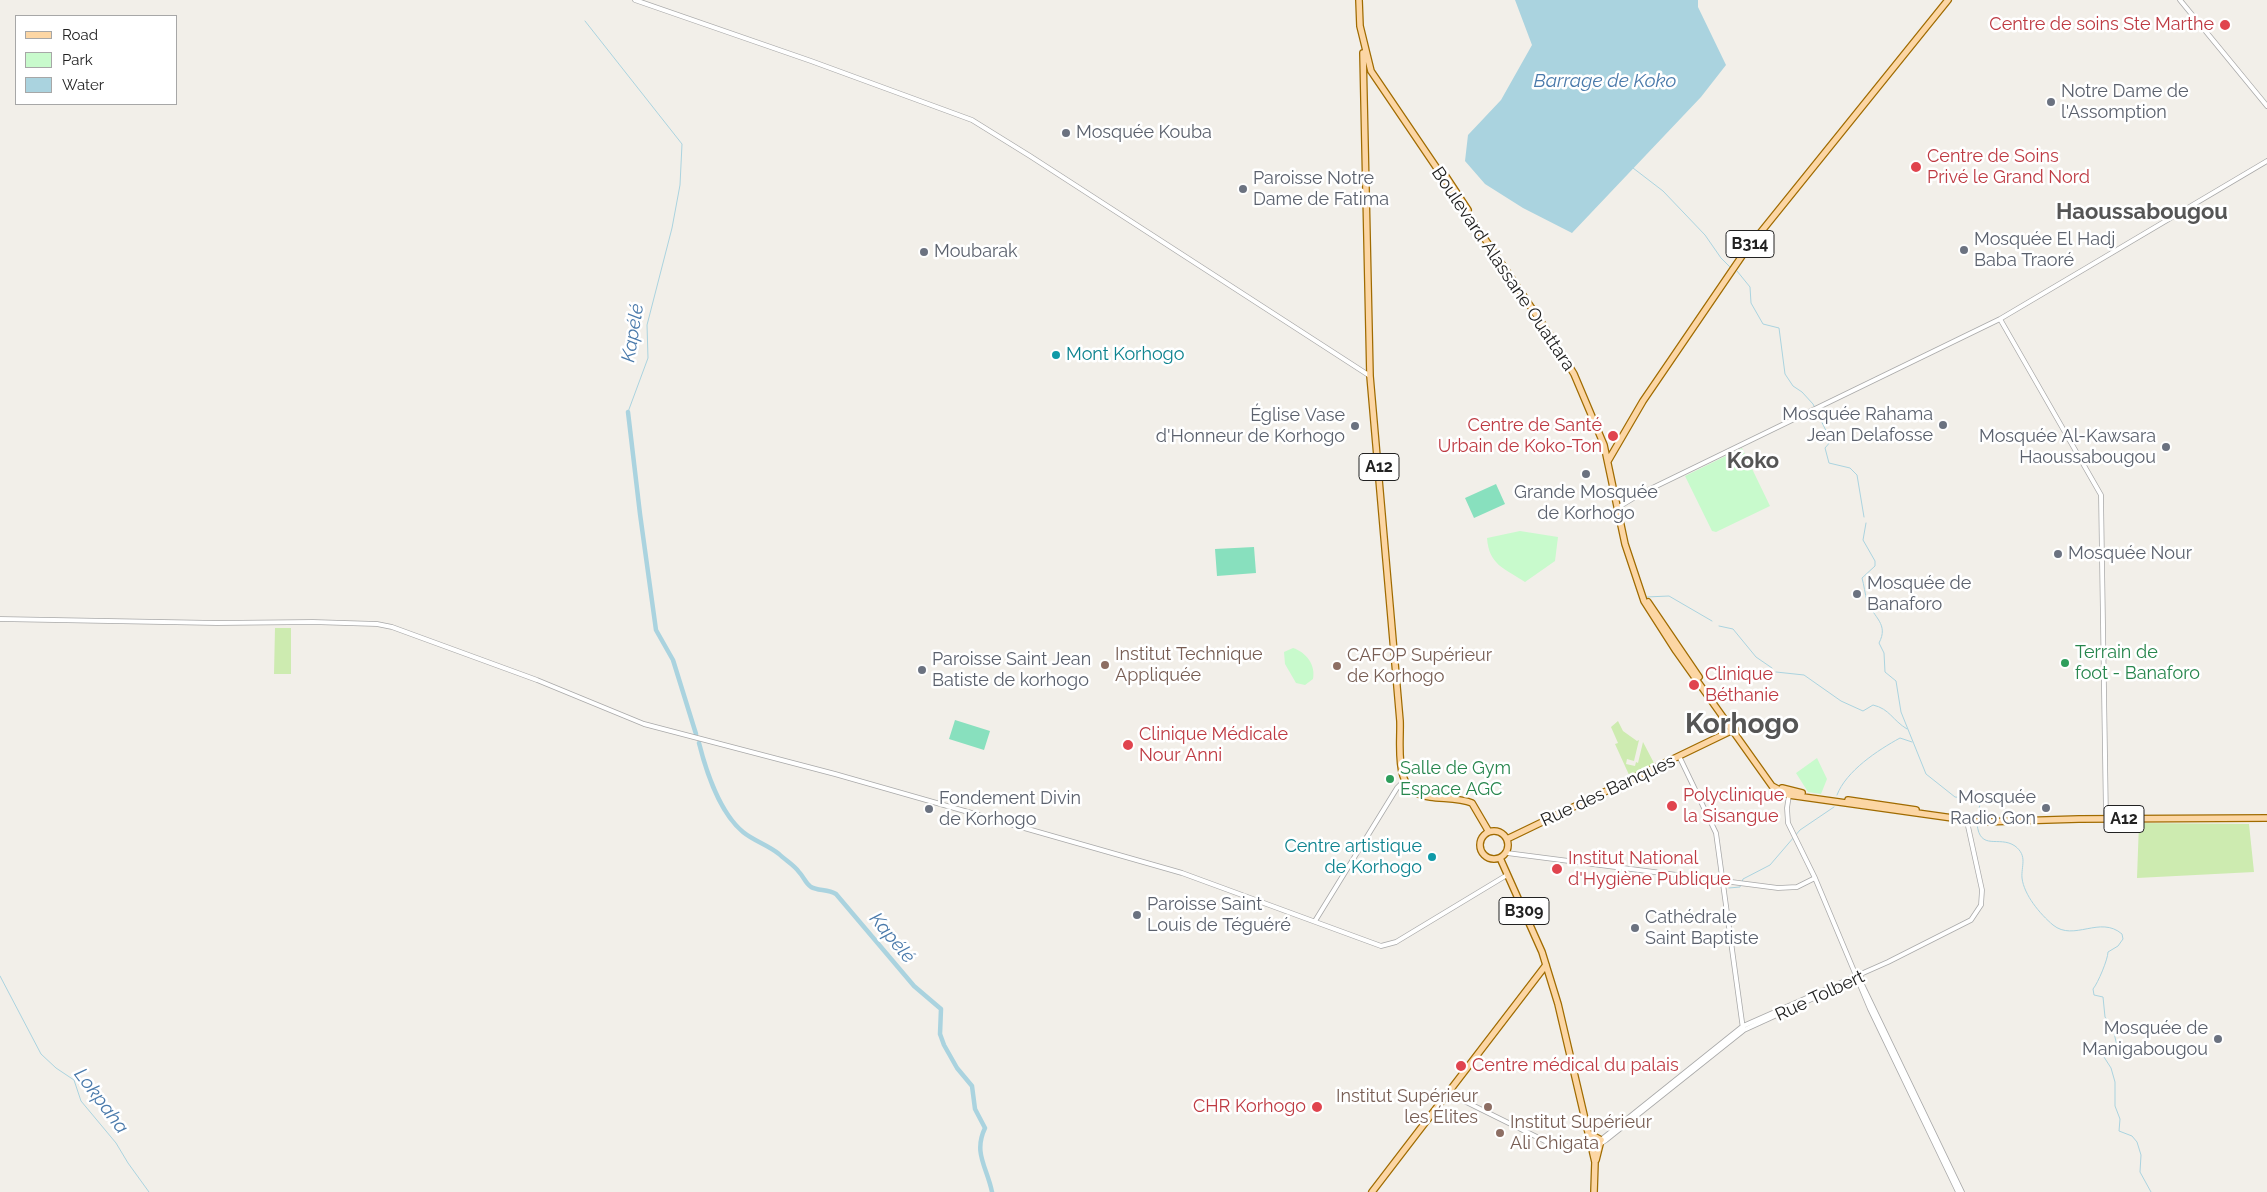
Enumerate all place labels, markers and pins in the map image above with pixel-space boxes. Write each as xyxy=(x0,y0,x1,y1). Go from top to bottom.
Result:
place label: Centre de soins Ste Marthe xyxy=(1989,14,2214,36)
marker: Centre de soins Ste Marthe xyxy=(2218,18,2232,32)
place label: Notre Dame de l'Assomption xyxy=(2061,81,2189,124)
marker: Notre Dame de l'Assomption xyxy=(2045,96,2057,108)
place label: Mosquée Kouba xyxy=(1076,122,1212,144)
marker: Mosquée Kouba xyxy=(1060,127,1072,139)
place label: Centre de Soins Privé le Grand Nord xyxy=(1927,146,2090,188)
marker: Centre de Soins Privé le Grand Nord xyxy=(1909,160,1923,174)
place label: Paroisse Notre Dame de Fatima xyxy=(1253,168,1389,210)
marker: Paroisse Notre Dame de Fatima xyxy=(1237,183,1249,195)
place label: Mosquée El Hadj Baba Traoré xyxy=(1974,229,2115,272)
place label: Moubarak xyxy=(934,241,1018,263)
marker: Mosquée El Hadj Baba Traoré xyxy=(1958,244,1970,256)
marker: Moubarak xyxy=(918,246,930,258)
place label: Mont Korhogo xyxy=(1066,344,1184,366)
marker: Mont Korhogo xyxy=(1050,349,1062,361)
place label: Mosquée Rahama Jean Delafosse xyxy=(1782,404,1933,446)
place label: Église Vase d'Honneur de Korhogo xyxy=(1156,405,1345,448)
place label: Centre de Santé Urbain de Koko-Ton xyxy=(1438,415,1602,458)
marker: Mosquée Rahama Jean Delafosse xyxy=(1937,419,1949,431)
marker: Église Vase d'Honneur de Korhogo xyxy=(1349,420,1361,432)
place label: Mosquée Al-Kawsara Haoussabougou xyxy=(1979,426,2156,468)
marker: Centre de Santé Urbain de Koko-Ton xyxy=(1606,429,1620,443)
marker: Mosquée Al-Kawsara Haoussabougou xyxy=(2160,441,2172,453)
marker: Grande Mosquée de Korhogo xyxy=(1580,468,1592,480)
place label: Grande Mosquée de Korhogo xyxy=(1514,482,1658,524)
place label: Mosquée Nour xyxy=(2068,543,2192,565)
marker: Mosquée Nour xyxy=(2052,548,2064,560)
place label: Mosquée de Banaforo xyxy=(1867,573,1971,616)
marker: Mosquée de Banaforo xyxy=(1851,588,1863,600)
place label: Terrain de foot - Banaforo xyxy=(2075,642,2200,684)
place label: Institut Technique Appliquée xyxy=(1115,644,1263,686)
place label: CAFOP Supérieur de Korhogo xyxy=(1347,645,1492,688)
place label: Paroisse Saint Jean Batiste de korhogo xyxy=(932,649,1091,692)
marker: Terrain de foot - Banaforo xyxy=(2059,657,2071,669)
marker: Institut Technique Appliquée xyxy=(1099,659,1111,671)
marker: CAFOP Supérieur de Korhogo xyxy=(1331,660,1343,672)
marker: Paroisse Saint Jean Batiste de korhogo xyxy=(916,664,928,676)
place label: Clinique Béthanie xyxy=(1705,664,1779,706)
marker: Clinique Béthanie xyxy=(1687,678,1701,692)
place label: Clinique Médicale Nour Anni xyxy=(1139,724,1288,766)
marker: Clinique Médicale Nour Anni xyxy=(1121,738,1135,752)
place label: Salle de Gym Espace AGC xyxy=(1400,758,1511,801)
marker: Salle de Gym Espace AGC xyxy=(1384,773,1396,785)
place label: Polyclinique la Sisangue xyxy=(1683,785,1784,828)
place label: Mosquée Radio Gon xyxy=(1950,787,2036,830)
place label: Fondement Divin de Korhogo xyxy=(939,788,1081,831)
marker: Polyclinique la Sisangue xyxy=(1665,799,1679,813)
marker: Mosquée Radio Gon xyxy=(2040,802,2052,814)
marker: Fondement Divin de Korhogo xyxy=(923,803,935,815)
place label: Centre artistique de Korhogo xyxy=(1284,836,1422,879)
place label: Institut National d'Hygiène Publique xyxy=(1568,848,1731,891)
marker: Centre artistique de Korhogo xyxy=(1426,851,1438,863)
marker: Institut National d'Hygiène Publique xyxy=(1550,862,1564,876)
place label: Paroisse Saint Louis de Téguéré xyxy=(1147,894,1291,936)
place label: Cathédrale Saint Baptiste xyxy=(1645,907,1759,950)
marker: Paroisse Saint Louis de Téguéré xyxy=(1131,909,1143,921)
marker: Cathédrale Saint Baptiste xyxy=(1629,922,1641,934)
place label: Mosquée de Manigabougou xyxy=(2082,1018,2208,1060)
marker: Mosquée de Manigabougou xyxy=(2212,1033,2224,1045)
place label: Centre médical du palais xyxy=(1472,1055,1679,1077)
marker: Centre médical du palais xyxy=(1454,1059,1468,1073)
place label: Institut Supérieur les Élites xyxy=(1336,1086,1478,1128)
place label: CHR Korhogo xyxy=(1193,1096,1306,1118)
marker: CHR Korhogo xyxy=(1310,1100,1324,1114)
marker: Institut Supérieur les Élites xyxy=(1482,1101,1494,1113)
place label: Institut Supérieur Ali Chigata xyxy=(1510,1112,1652,1154)
marker: Institut Supérieur Ali Chigata xyxy=(1494,1127,1506,1139)

